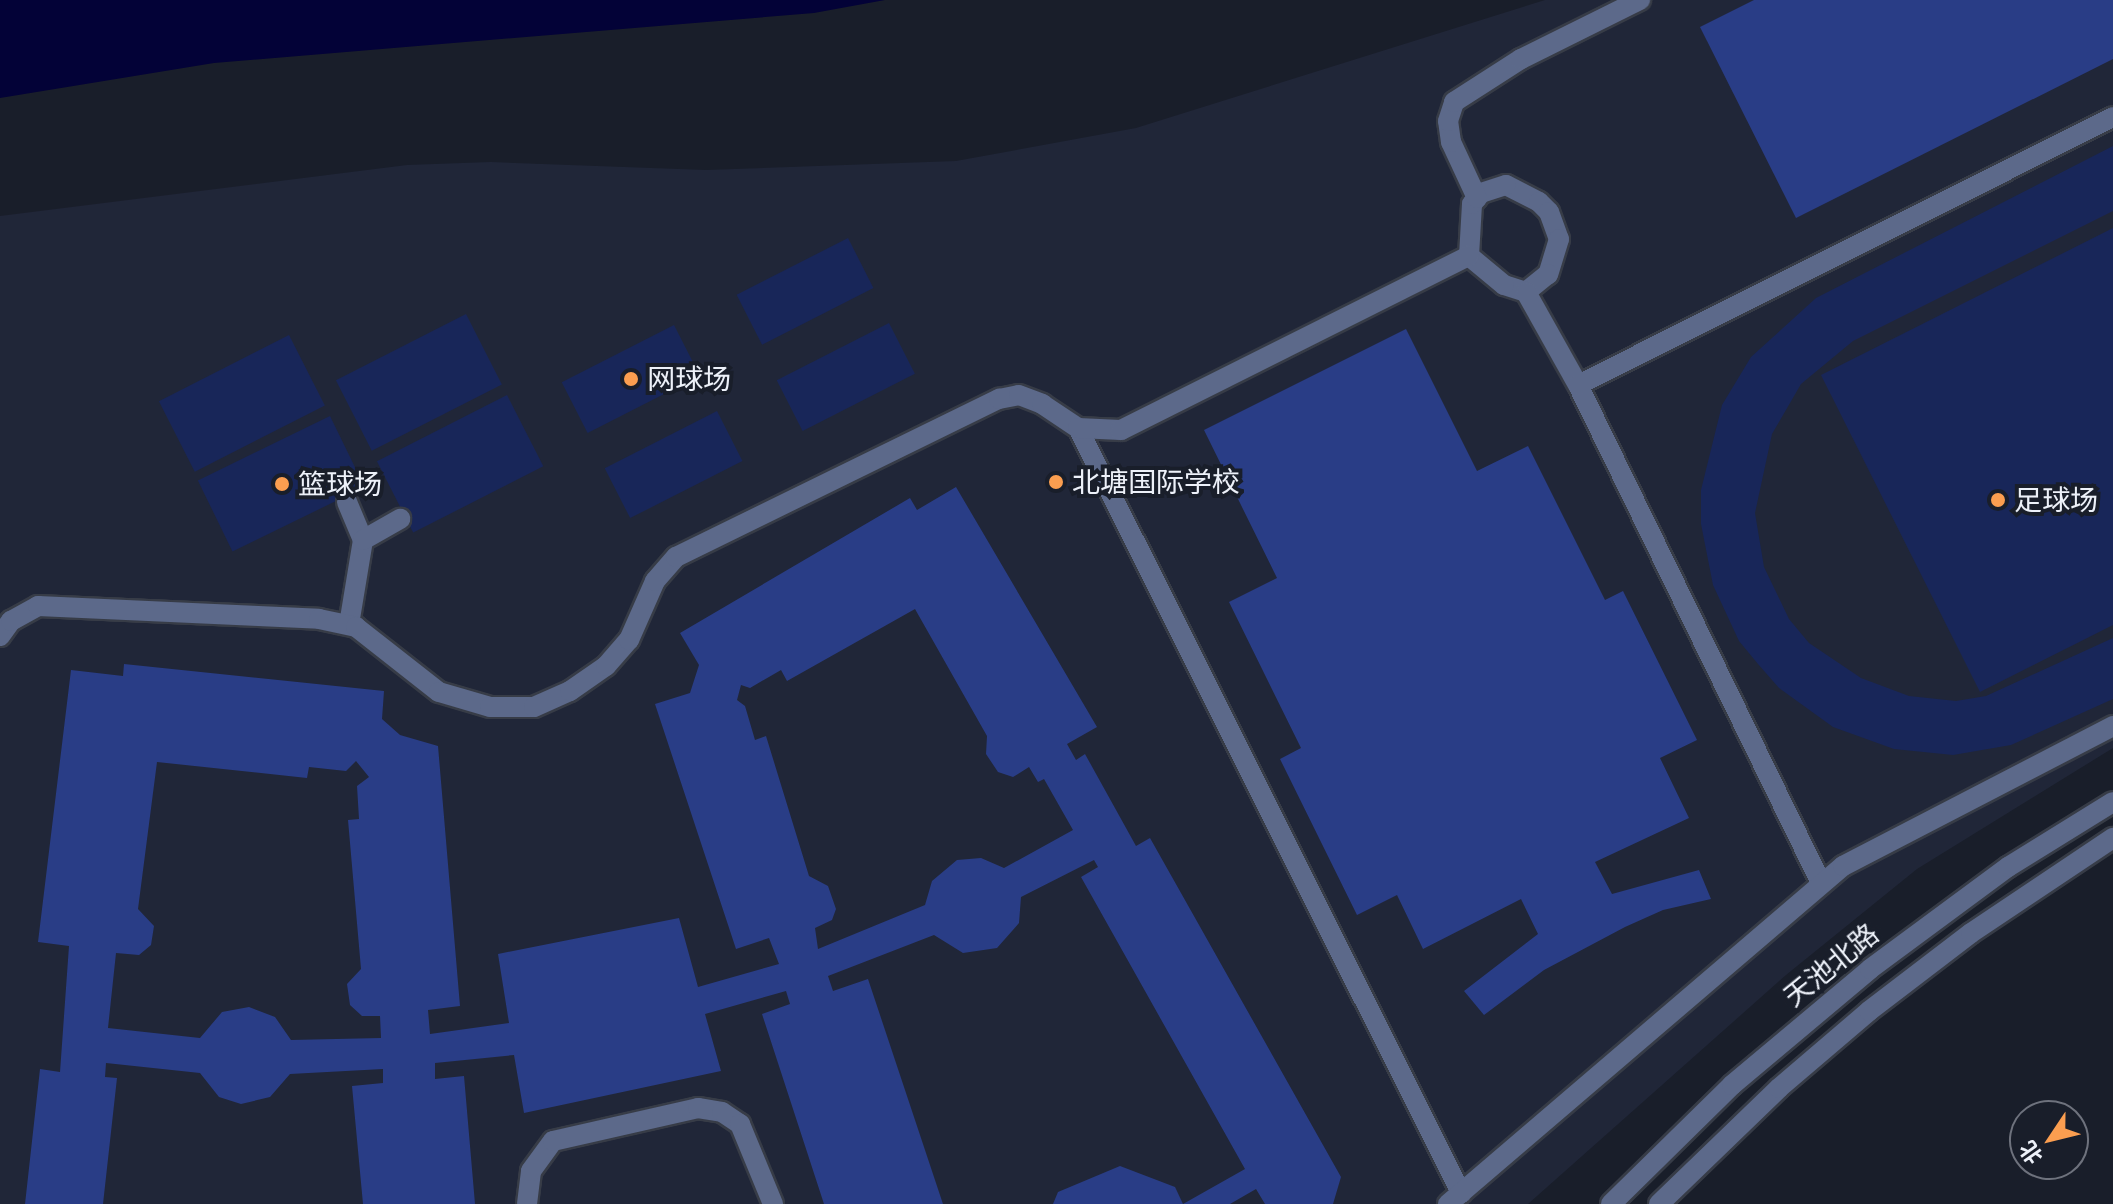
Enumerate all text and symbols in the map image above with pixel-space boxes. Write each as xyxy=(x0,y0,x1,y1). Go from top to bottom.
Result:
place label: 网球场 xyxy=(647,362,731,396)
marker: 网球场 xyxy=(622,370,640,388)
place label: 北塘国际学校 xyxy=(1072,465,1240,499)
place label: 篮球场 xyxy=(298,467,382,501)
marker: 北塘国际学校 xyxy=(1047,473,1065,491)
marker: 篮球场 xyxy=(273,475,291,493)
place label: 足球场 xyxy=(2014,483,2098,517)
marker: 足球场 xyxy=(1989,491,2007,509)
street label: 天池北路 xyxy=(1777,917,1885,1013)
north arrow xyxy=(2009,1100,2089,1180)
text: 北 xyxy=(2012,1136,2049,1170)

